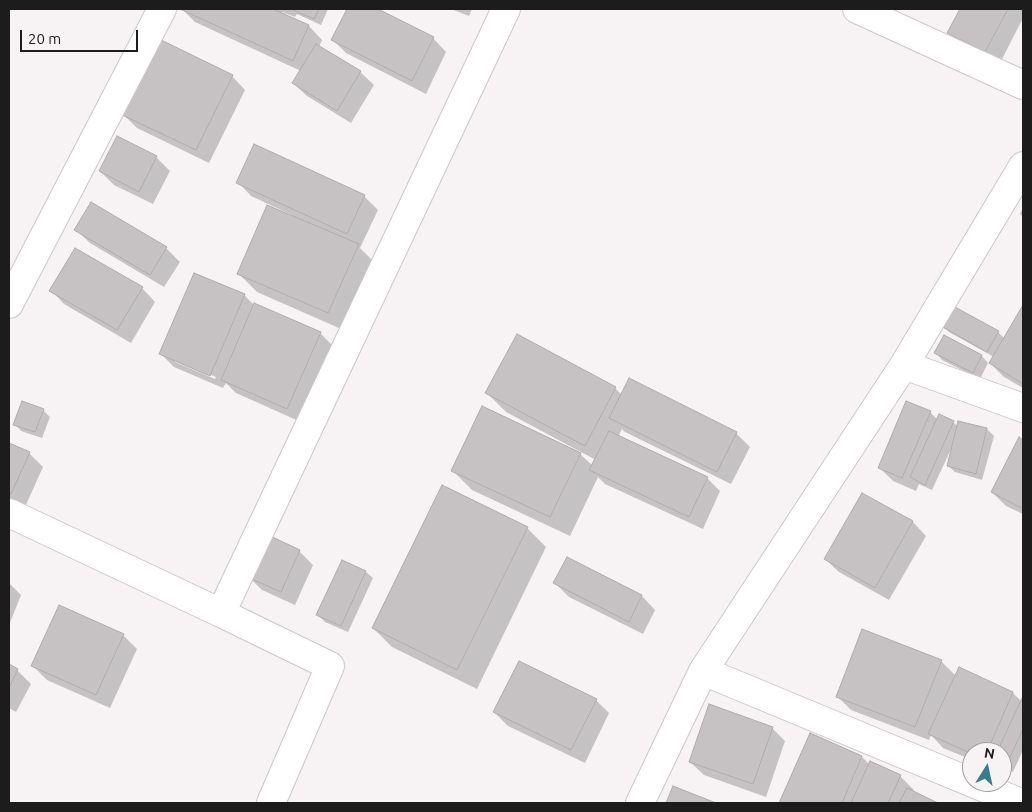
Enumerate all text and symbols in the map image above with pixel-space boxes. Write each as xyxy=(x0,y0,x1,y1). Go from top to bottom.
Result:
scale bar xyxy=(22,20,140,52)
text: 20 m xyxy=(28,30,61,47)
north arrow xyxy=(962,742,1012,792)
text: N xyxy=(983,744,996,762)

